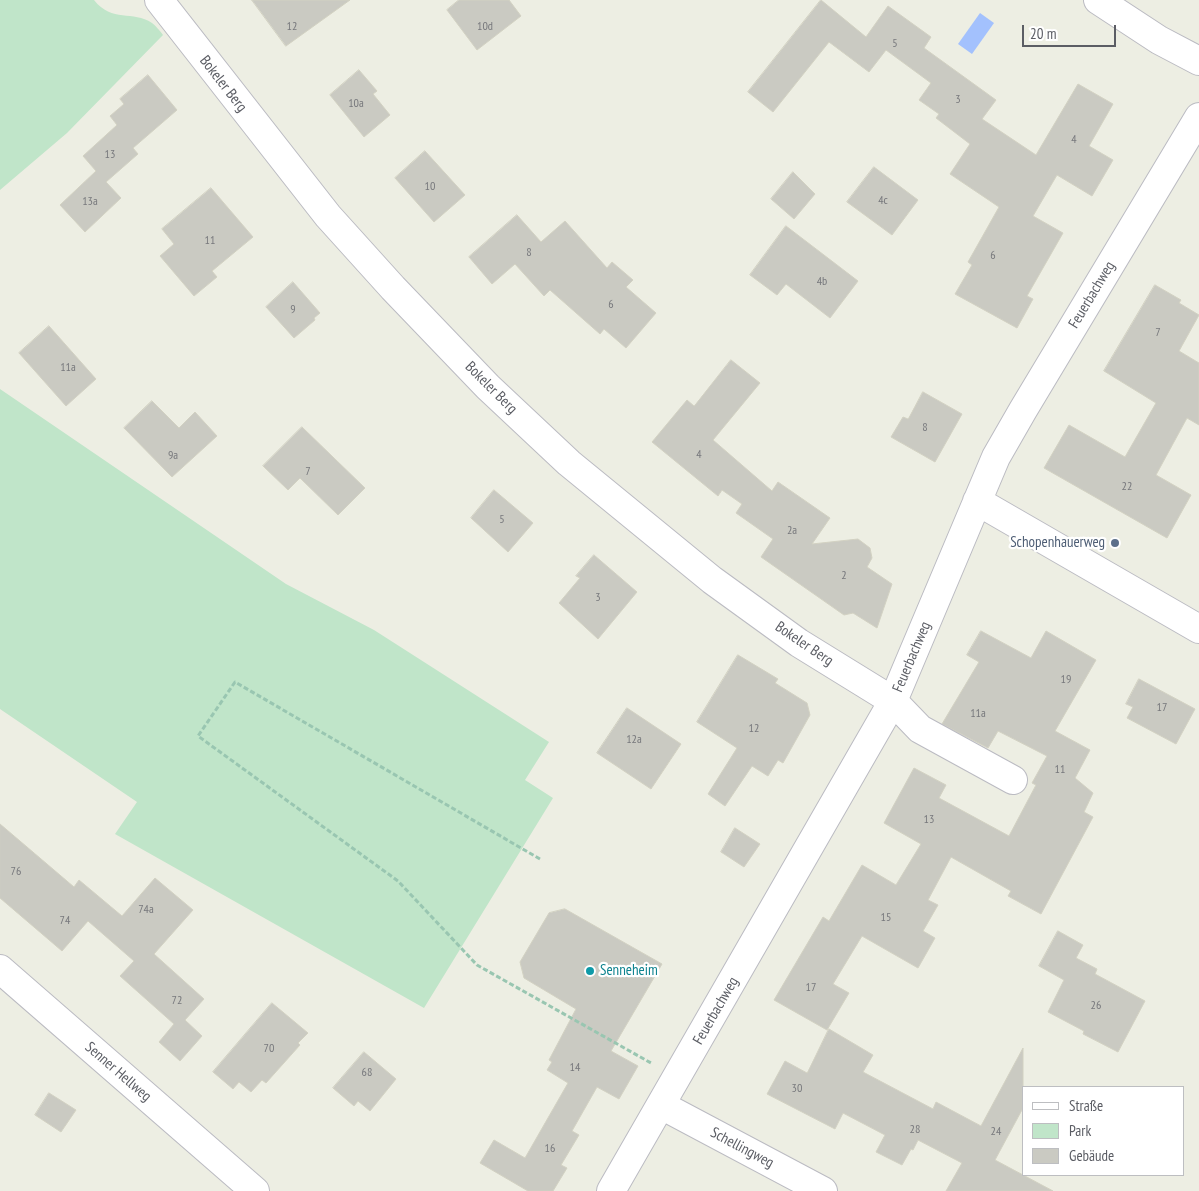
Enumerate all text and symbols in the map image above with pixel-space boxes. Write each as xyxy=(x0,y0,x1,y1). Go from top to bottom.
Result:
scale bar xyxy=(1024,15,1118,47)
house number: 12 xyxy=(287,20,297,34)
house number: 10d xyxy=(477,20,493,34)
text: 20 m xyxy=(1030,24,1056,43)
house number: 5 xyxy=(892,37,898,51)
street label: Bokeler Berg xyxy=(196,52,250,116)
house number: 3 xyxy=(955,93,961,107)
house number: 10a xyxy=(348,97,364,111)
house number: 4 xyxy=(1071,133,1077,147)
house number: 13 xyxy=(105,148,115,162)
house number: 10 xyxy=(425,180,435,194)
house number: 4c xyxy=(878,194,888,208)
house number: 13a xyxy=(82,195,98,209)
house number: 11 xyxy=(205,234,215,248)
house number: 8 xyxy=(526,246,532,260)
house number: 6 xyxy=(990,249,996,263)
street label: Feuerbachweg xyxy=(1065,258,1119,332)
house number: 4b xyxy=(817,275,827,289)
house number: 6 xyxy=(608,298,614,312)
house number: 9 xyxy=(290,303,296,317)
house number: 7 xyxy=(1155,326,1161,340)
street label: Bokeler Berg xyxy=(461,358,521,418)
house number: 11a xyxy=(60,361,76,375)
house number: 8 xyxy=(922,421,928,435)
house number: 4 xyxy=(696,448,702,462)
house number: 9a xyxy=(168,449,178,463)
house number: 7 xyxy=(305,465,311,479)
house number: 22 xyxy=(1122,480,1132,494)
house number: 5 xyxy=(499,513,505,527)
house number: 2a xyxy=(787,524,797,538)
place label: Schopenhauerweg xyxy=(1010,534,1105,552)
marker: Schopenhauerweg xyxy=(1109,537,1121,549)
house number: 2 xyxy=(841,569,847,583)
house number: 3 xyxy=(595,591,601,605)
street label: Bokeler Berg xyxy=(772,618,836,670)
street label: Feuerbachweg xyxy=(889,619,935,695)
house number: 19 xyxy=(1061,673,1071,687)
house number: 17 xyxy=(1157,701,1167,715)
house number: 11a xyxy=(970,707,986,721)
house number: 12 xyxy=(749,722,759,736)
house number: 12a xyxy=(626,733,642,747)
house number: 11 xyxy=(1055,763,1065,777)
house number: 13 xyxy=(924,813,934,827)
house number: 76 xyxy=(11,865,21,879)
house number: 74a xyxy=(138,903,154,917)
house number: 15 xyxy=(881,911,891,925)
house number: 74 xyxy=(60,914,70,928)
place label: Senneheim xyxy=(600,962,658,980)
marker: Senneheim xyxy=(584,965,596,977)
street label: Feuerbachweg xyxy=(689,974,743,1048)
house number: 17 xyxy=(806,981,816,995)
house number: 72 xyxy=(172,994,182,1008)
house number: 26 xyxy=(1091,999,1101,1013)
street label: Senner Hellweg xyxy=(81,1038,155,1106)
house number: 70 xyxy=(264,1042,274,1056)
house number: 14 xyxy=(570,1061,580,1075)
house number: 68 xyxy=(362,1066,372,1080)
house number: 30 xyxy=(792,1082,802,1096)
legend xyxy=(1022,1086,1184,1176)
text: Straße xyxy=(1069,1096,1103,1115)
text: Park xyxy=(1069,1121,1091,1140)
house number: 28 xyxy=(910,1123,920,1137)
street label: Schellingweg xyxy=(707,1124,777,1172)
house number: 24 xyxy=(991,1125,1001,1139)
house number: 16 xyxy=(545,1142,555,1156)
text: Gebäude xyxy=(1069,1146,1114,1165)

